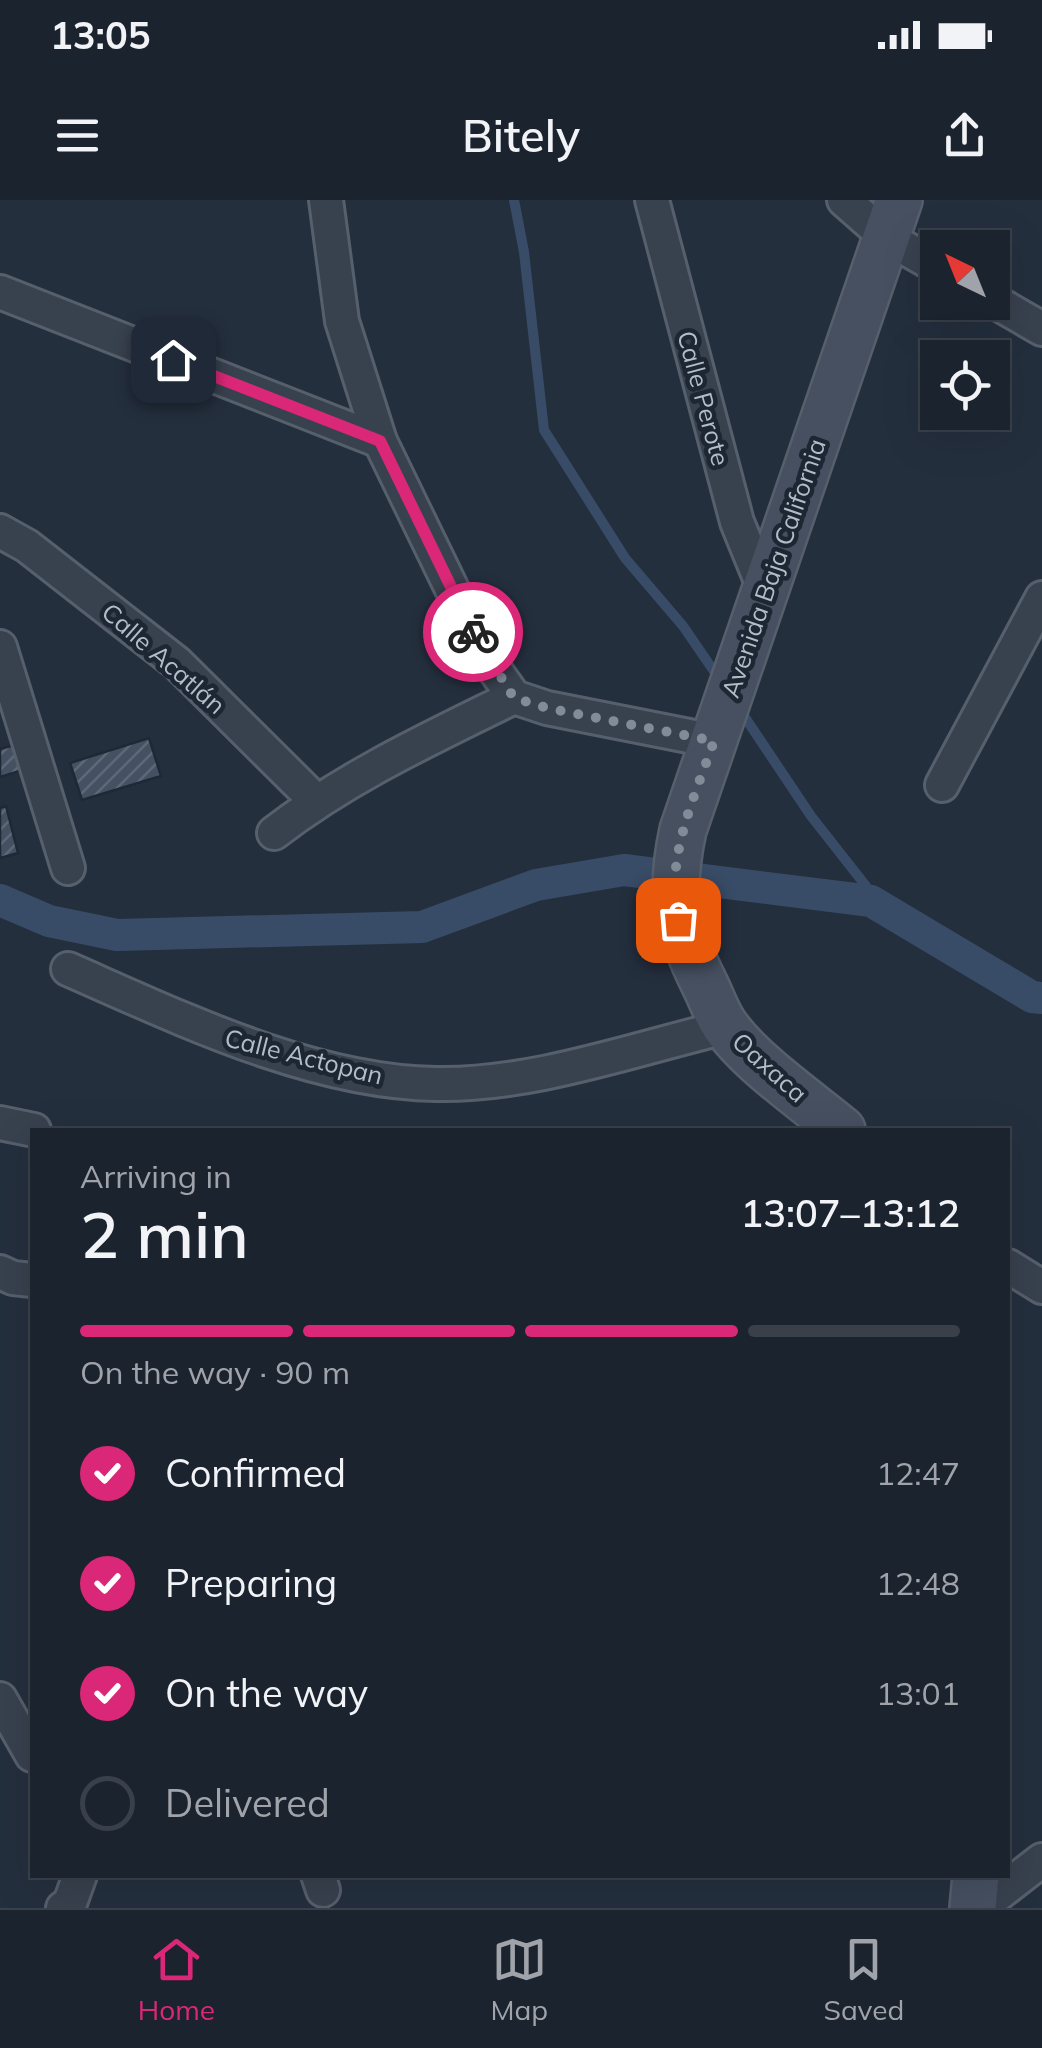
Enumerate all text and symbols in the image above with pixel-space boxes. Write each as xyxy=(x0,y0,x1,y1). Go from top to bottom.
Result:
text: 13:05 xyxy=(50,11,151,59)
text: Bitely xyxy=(462,107,580,163)
icon: menu xyxy=(50,108,105,163)
icon: share xyxy=(937,108,992,163)
north arrow xyxy=(920,230,1010,320)
map controls xyxy=(920,230,1010,430)
pin xyxy=(131,318,216,403)
street label: Calle Perote xyxy=(671,327,737,469)
icon: home xyxy=(146,333,201,388)
button: locate xyxy=(920,340,1010,430)
street label: Avenida Baja California xyxy=(714,435,832,701)
courier xyxy=(423,582,523,682)
street label: Calle Acatlán xyxy=(96,596,232,720)
icon: bike xyxy=(446,605,501,660)
pin xyxy=(636,878,721,963)
icon: bag xyxy=(651,893,706,948)
street label: Calle Actopan xyxy=(222,1021,386,1091)
street label: Oaxaca xyxy=(726,1025,814,1109)
text: Arriving in xyxy=(80,1156,232,1196)
text: 13:07–13:12 xyxy=(740,1189,960,1237)
text: 2 min xyxy=(80,1193,249,1274)
text: On the way · 90 m xyxy=(80,1352,350,1392)
icon: check xyxy=(80,1446,135,1501)
text: Confirmed xyxy=(165,1449,346,1497)
text: 12:47 xyxy=(876,1453,960,1493)
icon: check xyxy=(80,1556,135,1611)
text: Preparing xyxy=(165,1559,337,1607)
text: 12:48 xyxy=(876,1563,960,1603)
icon: check xyxy=(80,1666,135,1721)
text: On the way xyxy=(165,1669,368,1717)
text: 13:01 xyxy=(876,1673,960,1713)
text: Delivered xyxy=(165,1779,330,1827)
tab: Home xyxy=(138,1932,215,2027)
tab: Map xyxy=(490,1932,548,2027)
tab: Saved xyxy=(823,1932,904,2027)

